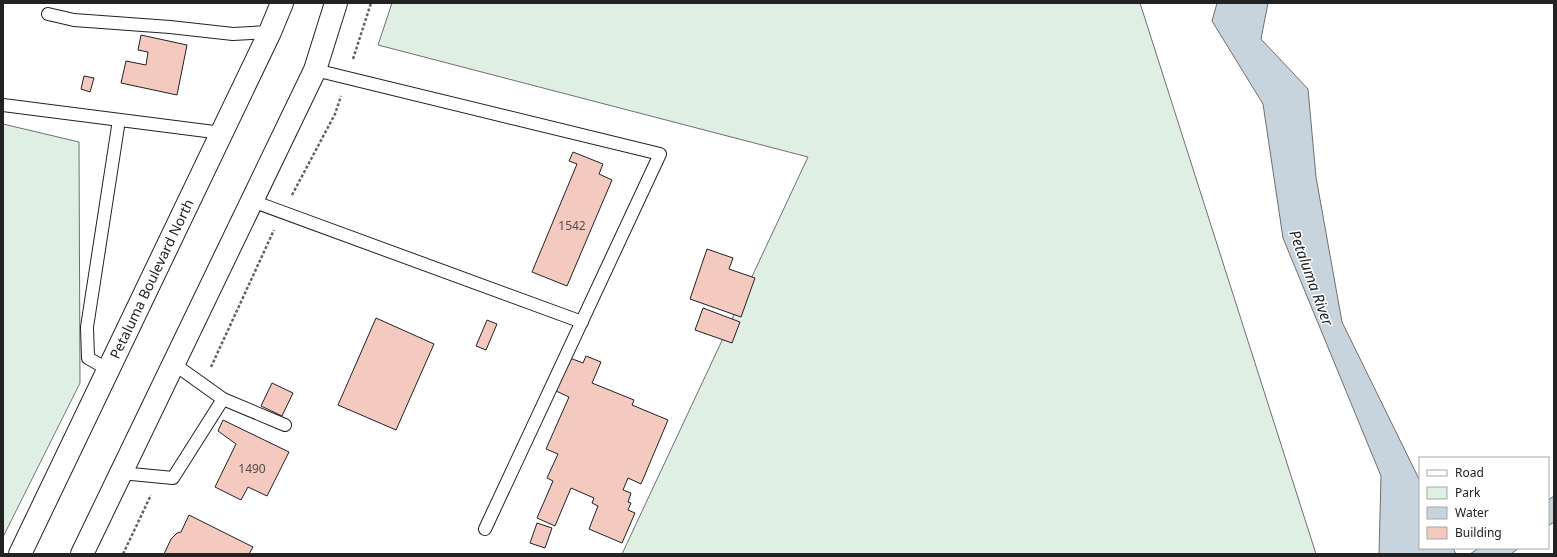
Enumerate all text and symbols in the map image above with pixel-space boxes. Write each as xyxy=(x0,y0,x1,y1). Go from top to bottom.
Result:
street label: Petaluma Boulevard North xyxy=(105,196,198,362)
house number: 1542 xyxy=(558,217,586,234)
water label: Petaluma River xyxy=(1285,227,1339,329)
legend xyxy=(1419,457,1549,549)
house number: 1490 xyxy=(238,460,266,477)
text: Road xyxy=(1455,464,1484,481)
text: Park xyxy=(1455,484,1481,501)
text: Water xyxy=(1455,504,1489,521)
text: Building xyxy=(1455,524,1502,541)

